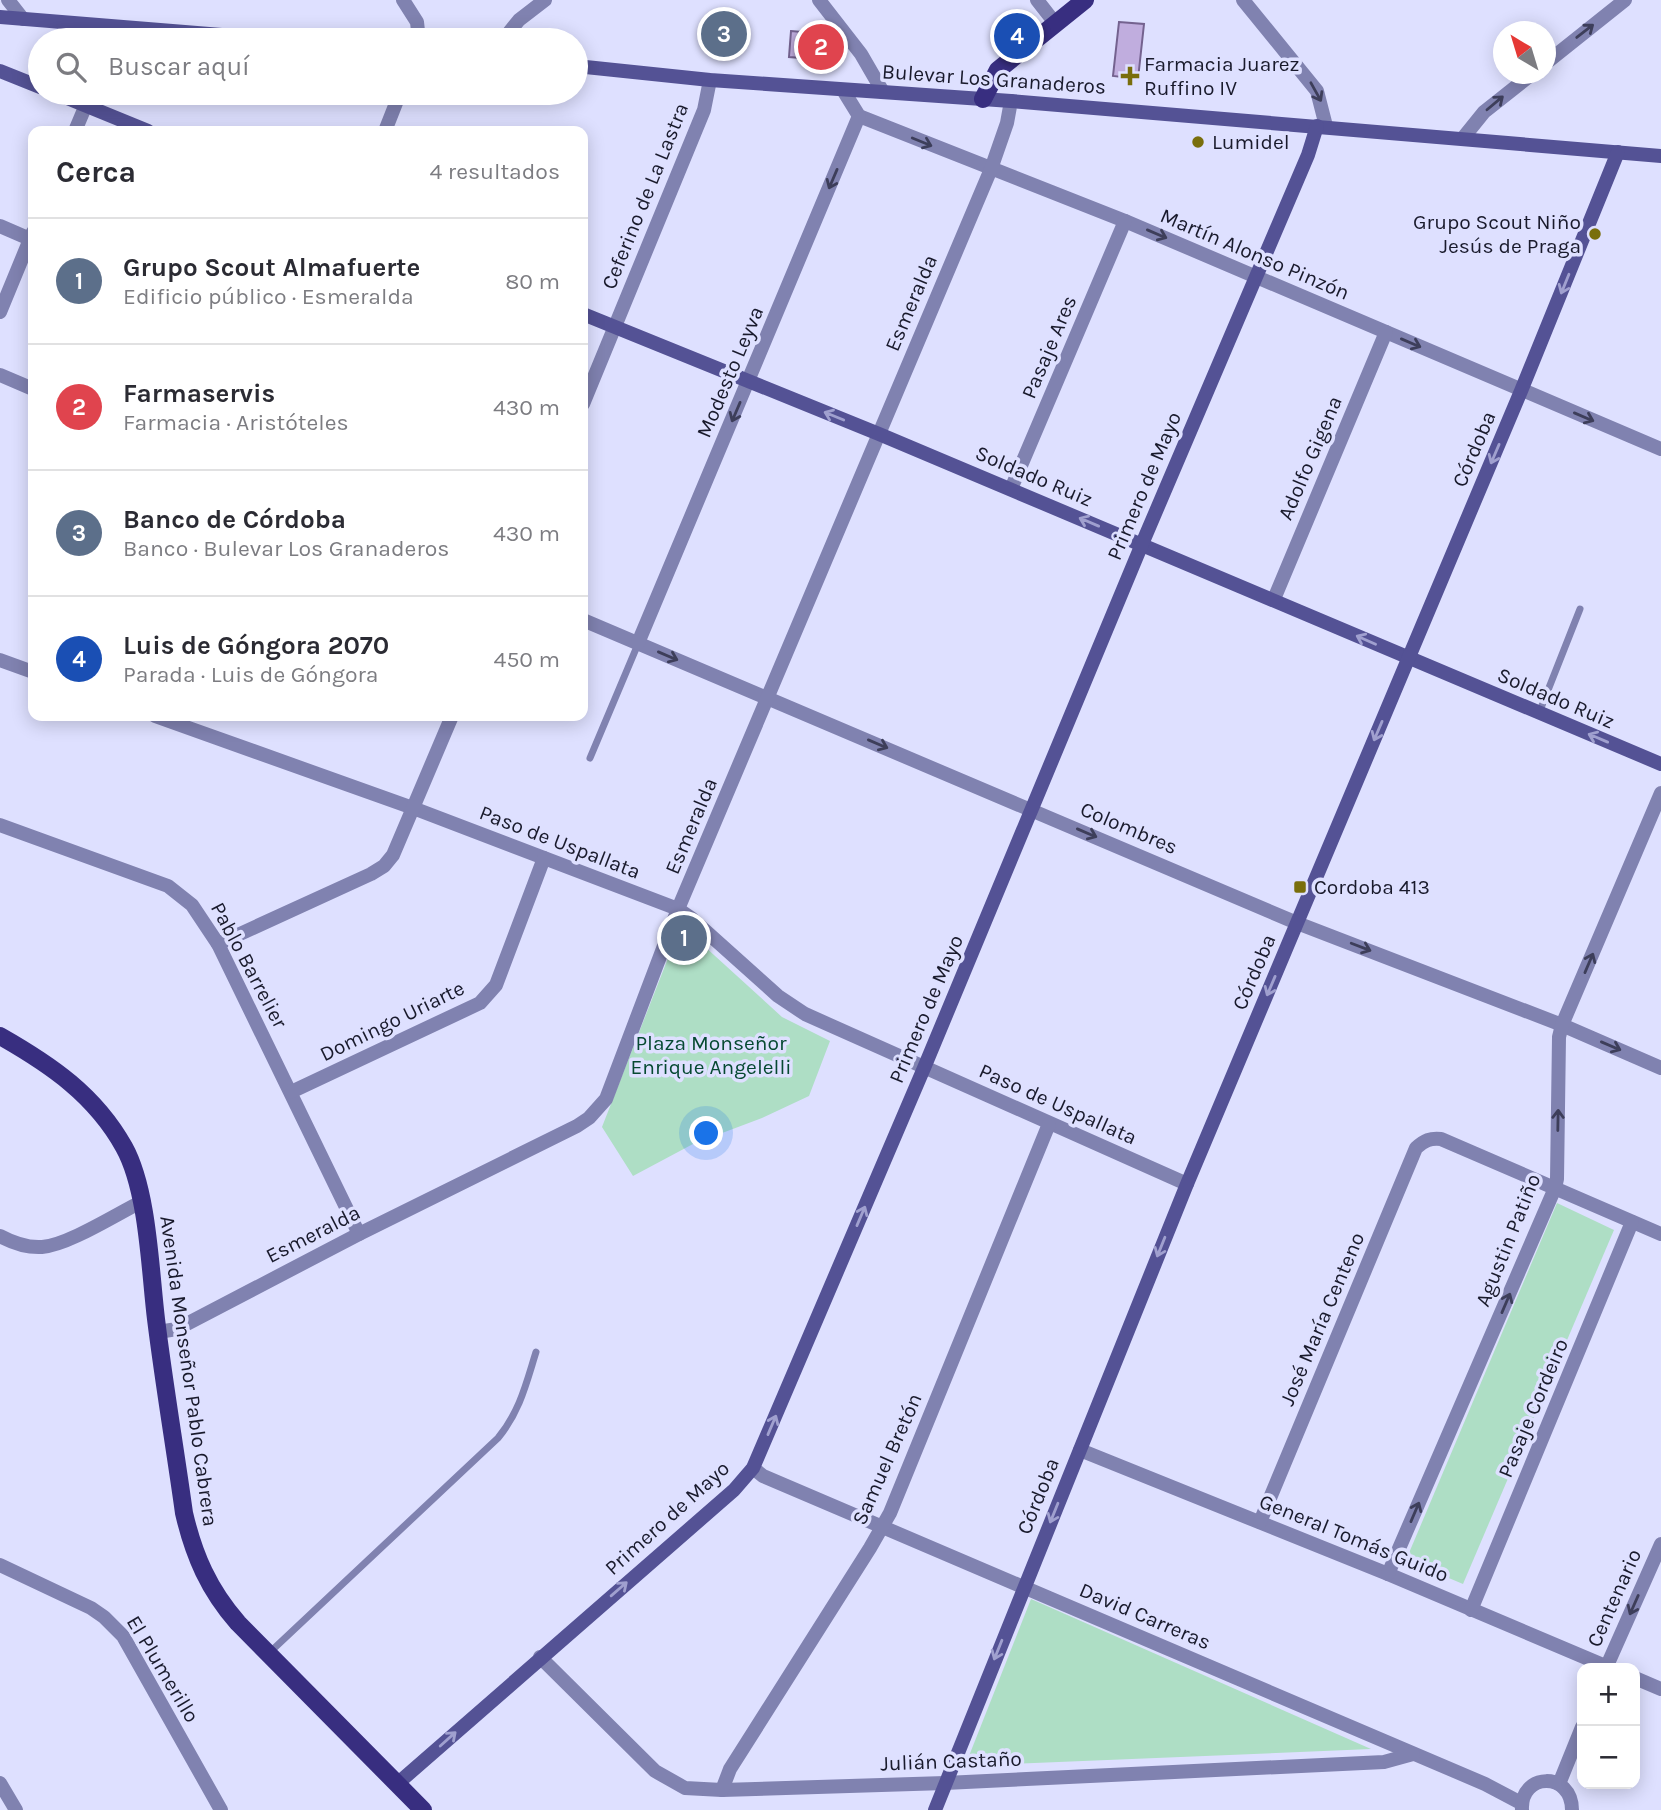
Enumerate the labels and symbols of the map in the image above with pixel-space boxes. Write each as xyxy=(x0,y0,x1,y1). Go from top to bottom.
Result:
pin: 3 xyxy=(701,8,747,60)
pin: 4 xyxy=(994,10,1040,62)
pin: 2 xyxy=(798,21,844,73)
north arrow xyxy=(1493,21,1556,84)
one-way arrow xyxy=(1576,24,1594,39)
place label: Farmacia Juarez Ruffino IV xyxy=(1144,52,1300,100)
street label: Bulevar Los Granaderos xyxy=(881,59,1107,99)
marker: Farmacia Juarez Ruffino IV xyxy=(1122,68,1138,84)
one-way arrow xyxy=(1309,81,1323,101)
one-way arrow xyxy=(1485,95,1503,111)
street label: Ceferino de La Lastra xyxy=(597,99,693,293)
place label: Lumidel xyxy=(1212,130,1290,154)
marker: Lumidel xyxy=(1190,134,1206,150)
one-way arrow xyxy=(911,136,933,149)
one-way arrow xyxy=(826,168,839,190)
street label: Martín Alonso Pinzón xyxy=(1157,203,1353,305)
place label: Grupo Scout Niño Jesús de Praga xyxy=(1413,210,1581,258)
marker: Grupo Scout Niño Jesús de Praga xyxy=(1587,226,1603,242)
one-way arrow xyxy=(1145,228,1167,241)
street label: Esmeralda xyxy=(880,251,942,355)
one-way arrow xyxy=(1557,272,1570,294)
street label: Pasaje Ares xyxy=(1017,292,1081,402)
street label: Modesto Leyva xyxy=(692,303,768,441)
one-way arrow xyxy=(1400,337,1421,350)
street label: Adolfo Gigena xyxy=(1273,392,1347,524)
one-way arrow xyxy=(729,401,742,422)
one-way arrow xyxy=(823,408,845,421)
street label: Primero de Mayo xyxy=(1102,408,1186,564)
street label: Córdoba xyxy=(1447,408,1501,490)
one-way arrow xyxy=(1573,411,1595,424)
street label: Soldado Ruiz xyxy=(972,441,1096,511)
one-way arrow xyxy=(1488,443,1501,464)
one-way arrow xyxy=(1079,515,1100,528)
one-way arrow xyxy=(1355,633,1377,646)
one-way arrow xyxy=(657,650,679,663)
street label: Soldado Ruiz xyxy=(1494,663,1618,733)
one-way arrow xyxy=(1371,720,1384,742)
one-way arrow xyxy=(1588,731,1609,744)
one-way arrow xyxy=(867,738,888,751)
street label: Esmeralda xyxy=(660,774,722,878)
street label: Colombres xyxy=(1077,797,1181,859)
street label: Paso de Uspallata xyxy=(476,800,644,884)
one-way arrow xyxy=(1076,827,1098,840)
place label: Cordoba 413 xyxy=(1314,875,1430,899)
marker: Cordoba 413 xyxy=(1292,879,1308,895)
street label: Pablo Barrelier xyxy=(206,898,292,1032)
pin: 1 xyxy=(661,912,707,964)
street label: Primero de Mayo xyxy=(884,931,968,1087)
street label: Córdoba xyxy=(1227,931,1281,1013)
one-way arrow xyxy=(1350,942,1372,955)
one-way arrow xyxy=(1583,952,1596,974)
one-way arrow xyxy=(1264,974,1277,996)
street label: Domingo Uriarte xyxy=(316,976,468,1066)
park label: Plaza Monseñor Enrique Angelelli xyxy=(630,1031,792,1079)
one-way arrow xyxy=(1600,1041,1622,1054)
street label: Paso de Uspallata xyxy=(975,1058,1141,1150)
one-way arrow xyxy=(1551,1109,1565,1132)
your location xyxy=(689,1116,723,1150)
street label: Agustin Patiño xyxy=(1470,1170,1546,1310)
street label: Esmeralda xyxy=(262,1200,364,1268)
one-way arrow xyxy=(855,1206,868,1227)
street label: Avenida Monseñor Pablo Cabrera xyxy=(155,1214,223,1528)
street label: José María Centeno xyxy=(1275,1229,1369,1409)
one-way arrow xyxy=(1154,1236,1167,1257)
one-way arrow xyxy=(1500,1293,1513,1314)
street label: Pasaje Cordeiro xyxy=(1493,1335,1573,1481)
street label: Samuel Bretón xyxy=(847,1389,927,1529)
one-way arrow xyxy=(766,1415,779,1437)
street label: Córdoba xyxy=(1012,1454,1064,1538)
street label: Primero de Mayo xyxy=(600,1456,734,1580)
street label: General Tomás Guido xyxy=(1256,1489,1452,1587)
one-way arrow xyxy=(1046,1502,1059,1523)
one-way arrow xyxy=(1409,1502,1422,1523)
street label: Centenario xyxy=(1582,1545,1646,1651)
street label: David Carreras xyxy=(1076,1578,1214,1654)
one-way arrow xyxy=(610,1581,628,1597)
one-way arrow xyxy=(1627,1594,1640,1616)
street label: El Plumerillo xyxy=(122,1611,204,1727)
one-way arrow xyxy=(991,1638,1004,1660)
one-way arrow xyxy=(439,1731,457,1747)
street label: Julián Castaño xyxy=(880,1747,1022,1775)

